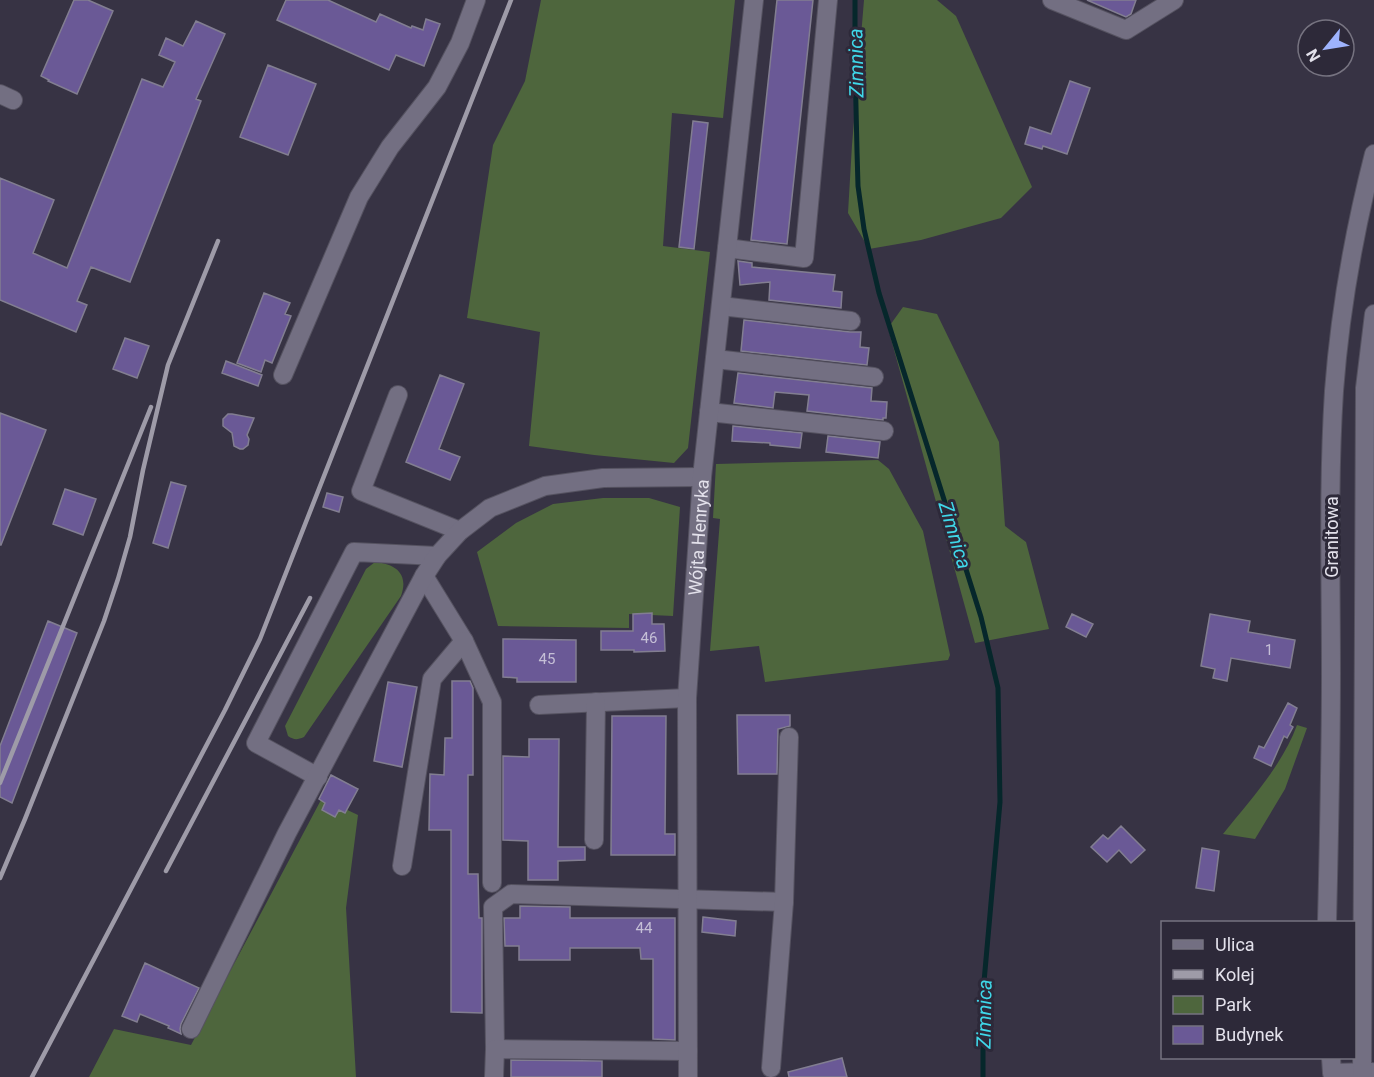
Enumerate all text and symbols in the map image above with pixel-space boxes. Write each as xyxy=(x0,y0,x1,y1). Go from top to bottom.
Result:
north arrow xyxy=(1296,18,1356,78)
water label: Zimnica xyxy=(843,28,869,99)
text: N xyxy=(1302,46,1324,65)
street label: Wójta Henryka xyxy=(683,479,712,596)
street label: Granitowa xyxy=(1321,496,1342,578)
water label: Zimnica xyxy=(933,497,977,572)
house number: 46 xyxy=(641,629,657,647)
house number: 1 xyxy=(1265,641,1273,659)
house number: 45 xyxy=(539,650,555,668)
house number: 44 xyxy=(636,919,653,937)
legend xyxy=(1161,921,1356,1059)
text: Ulica xyxy=(1215,934,1255,955)
text: Kolej xyxy=(1215,964,1255,985)
water label: Zimnica xyxy=(971,979,997,1050)
text: Park xyxy=(1215,994,1252,1015)
text: Budynek xyxy=(1215,1024,1284,1045)

